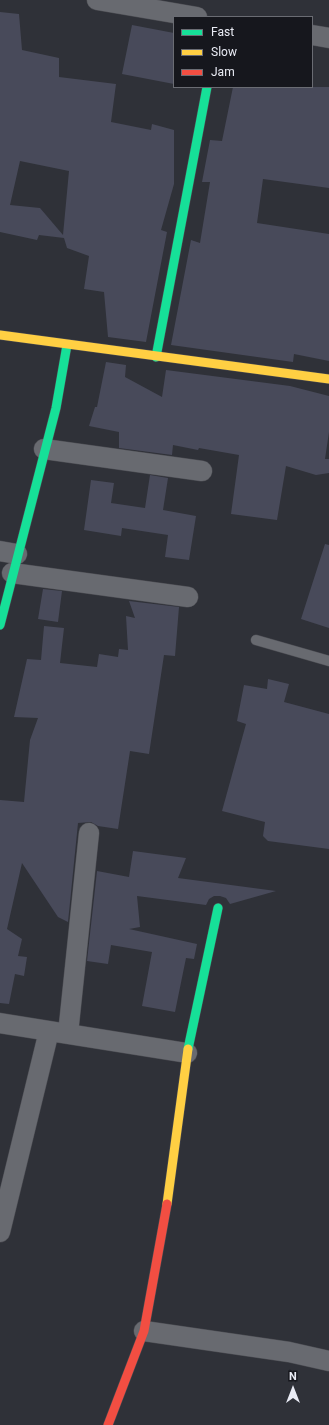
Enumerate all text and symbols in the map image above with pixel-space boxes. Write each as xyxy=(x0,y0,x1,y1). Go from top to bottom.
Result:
legend xyxy=(173,16,313,88)
text: Fast xyxy=(211,25,234,39)
text: Slow xyxy=(211,45,237,59)
text: Jam xyxy=(211,65,235,79)
north arrow xyxy=(273,1369,313,1409)
text: N xyxy=(289,1370,297,1383)

